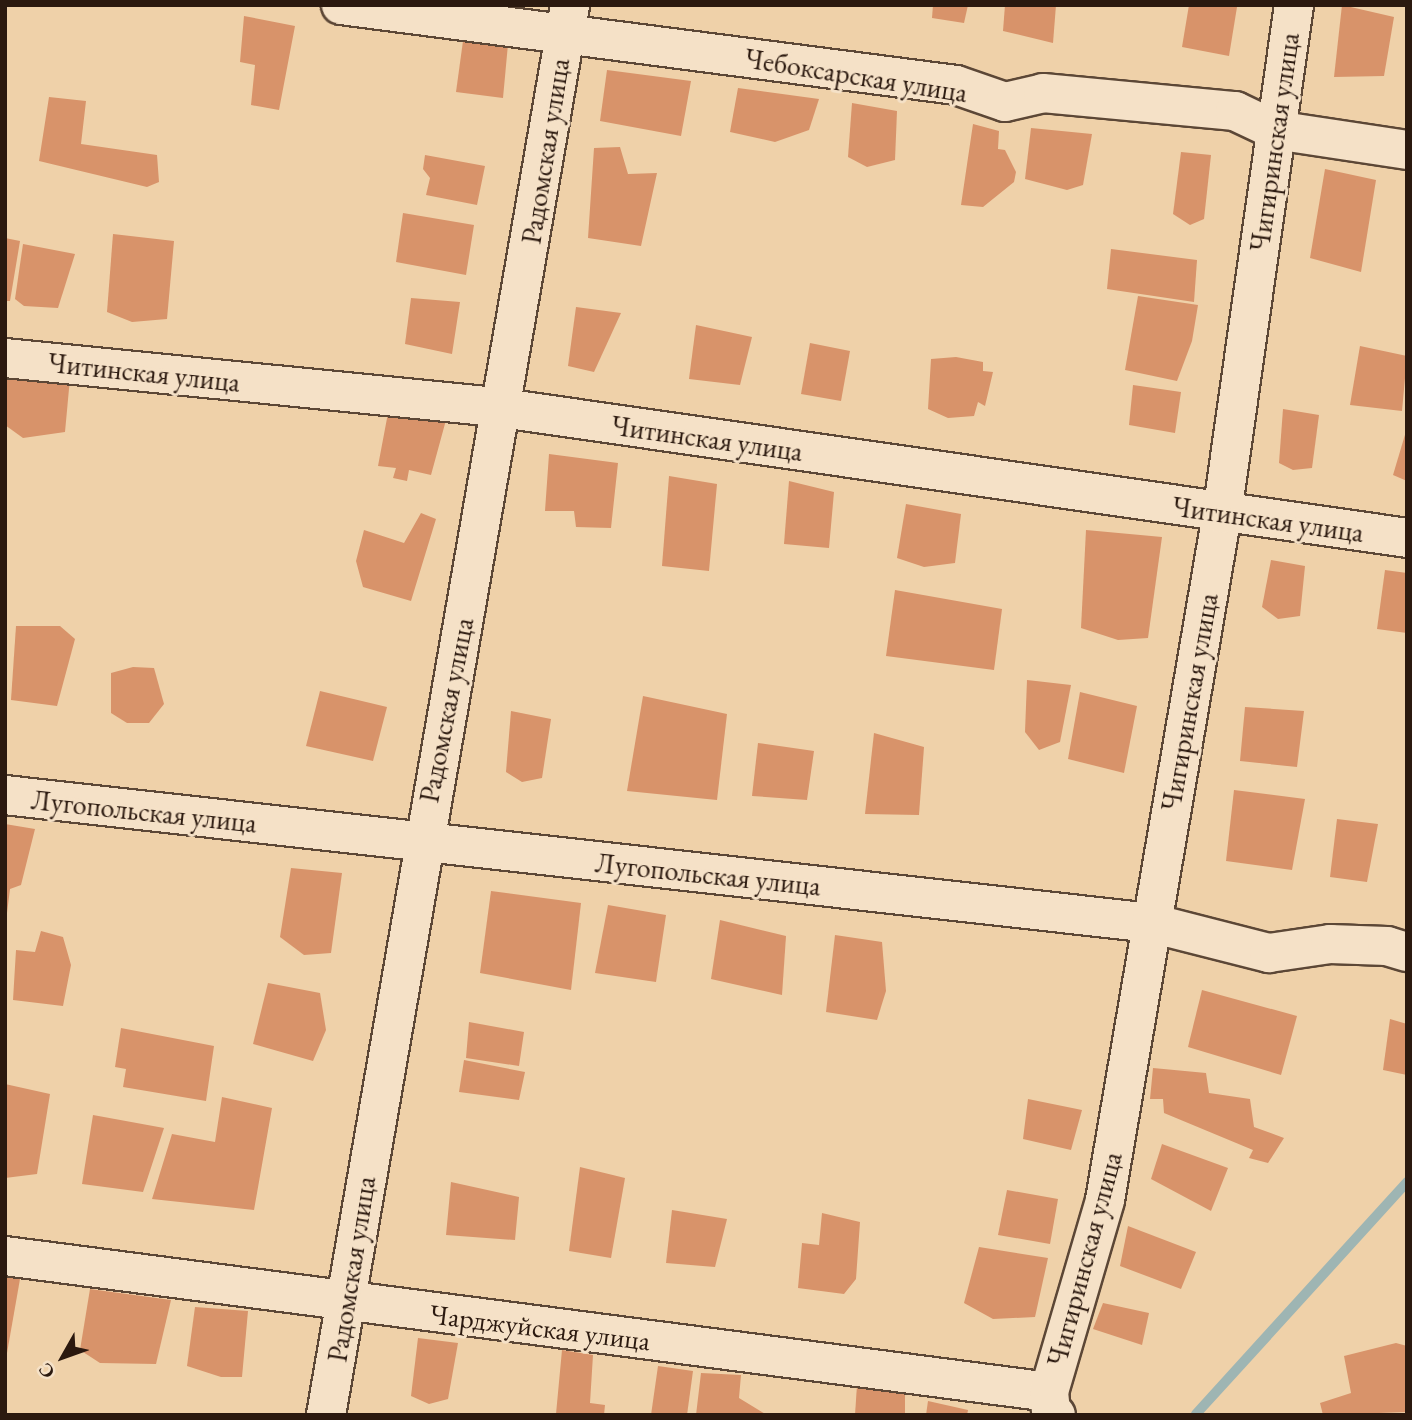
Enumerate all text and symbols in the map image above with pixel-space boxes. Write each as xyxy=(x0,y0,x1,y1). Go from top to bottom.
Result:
street label: Чигиринская улица xyxy=(1242,30,1306,254)
street label: Чебоксарская улица xyxy=(742,41,970,109)
street label: Радомская улица xyxy=(514,56,576,246)
street label: Читинская улица xyxy=(46,345,242,399)
street label: Читинская улица xyxy=(609,408,805,468)
street label: Читинская улица xyxy=(1170,489,1366,549)
street label: Чигиринская улица xyxy=(1153,590,1225,814)
street label: Радомская улица xyxy=(412,615,480,805)
street label: Лугопольская улица xyxy=(30,782,258,840)
street label: Лугопольская улица xyxy=(594,845,822,903)
street label: Чигиринская улица xyxy=(1039,1148,1129,1370)
street label: Радомская улица xyxy=(320,1174,382,1364)
street label: Чарджуйская улица xyxy=(428,1297,652,1357)
north arrow xyxy=(28,1322,98,1392)
text: С xyxy=(33,1358,60,1384)

